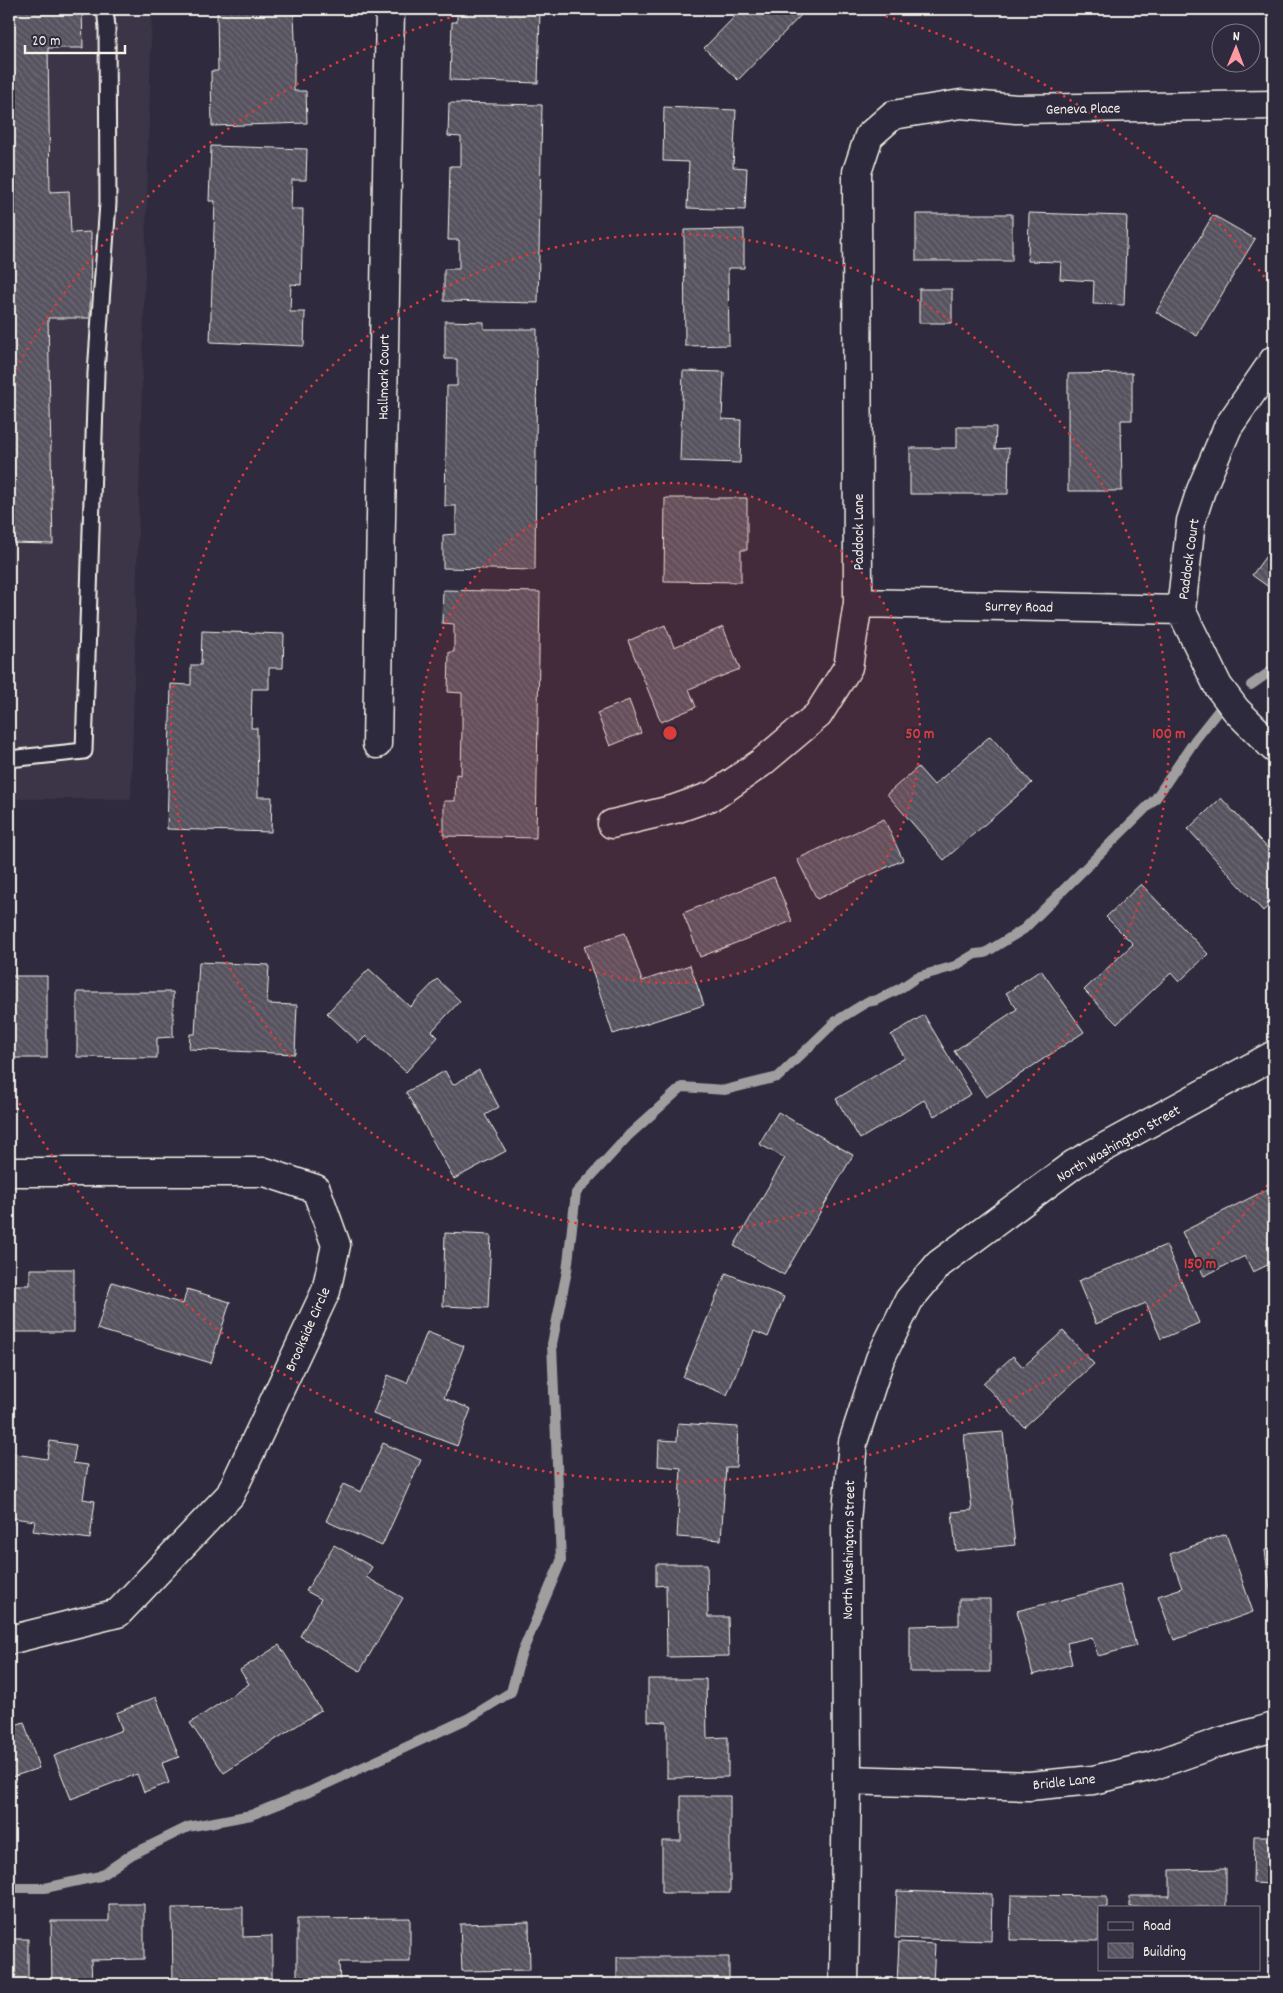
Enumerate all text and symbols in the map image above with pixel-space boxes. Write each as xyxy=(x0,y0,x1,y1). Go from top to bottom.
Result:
scale bar xyxy=(25,22,125,54)
north arrow xyxy=(1210,22,1260,72)
text: N xyxy=(1233,27,1240,47)
text: 20 m xyxy=(32,31,60,53)
street label: Geneva Place xyxy=(1046,98,1121,122)
street label: Hallmark Court xyxy=(373,333,397,420)
street label: Paddock Lane xyxy=(849,493,871,570)
street label: Paddock Court xyxy=(1173,517,1207,601)
street label: Surrey Road xyxy=(985,596,1053,620)
centre of rings xyxy=(661,724,679,742)
text: 50 m xyxy=(906,724,934,746)
text: 100 m xyxy=(1152,724,1186,746)
street label: North Washington Street xyxy=(1053,1100,1185,1189)
text: 150 m xyxy=(1184,1254,1216,1276)
street label: Brookside Circle xyxy=(280,1284,337,1376)
street label: North Washington Street xyxy=(838,1480,862,1620)
street label: Bridle Lane xyxy=(1032,1769,1097,1797)
legend xyxy=(1098,1906,1260,1970)
text: Road xyxy=(1143,1916,1171,1938)
text: Building xyxy=(1143,1942,1186,1964)

